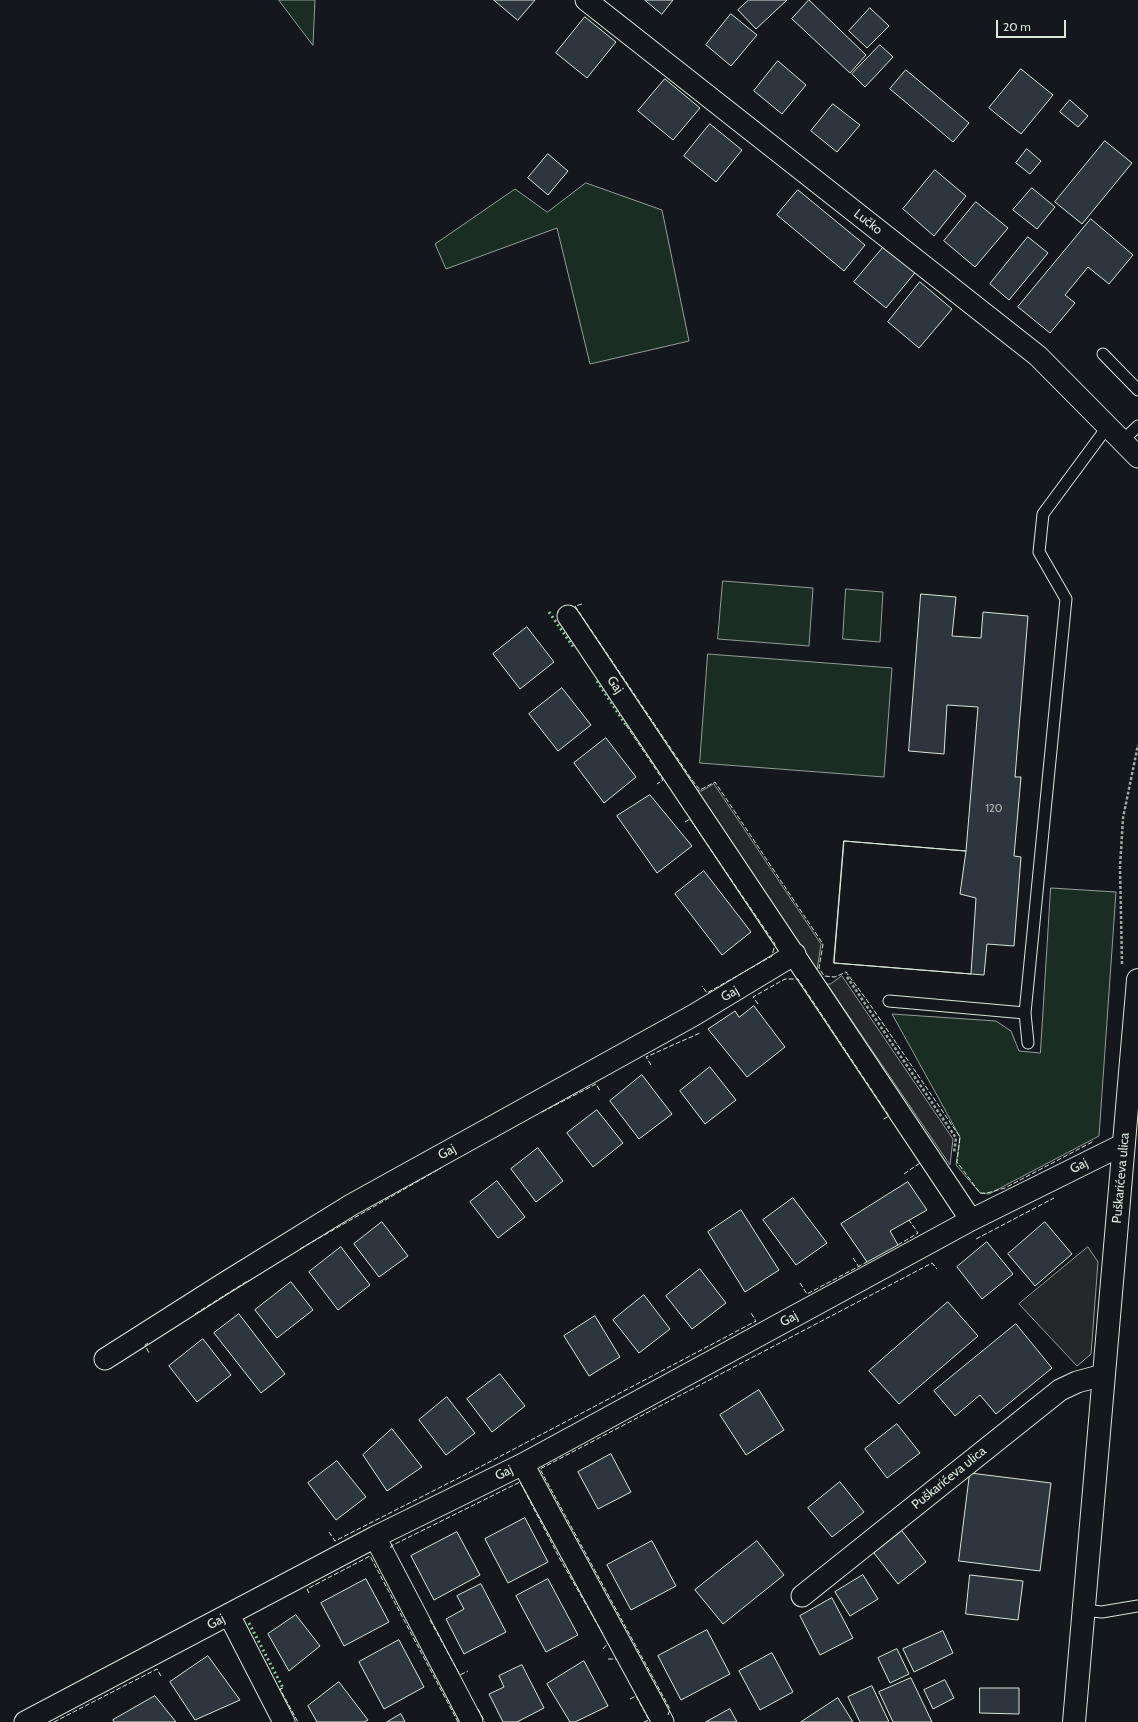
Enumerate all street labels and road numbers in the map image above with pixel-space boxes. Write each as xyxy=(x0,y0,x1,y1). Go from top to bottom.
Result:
street label: Lučko xyxy=(851,206,885,238)
street label: Gaj xyxy=(604,673,626,697)
street label: Gaj xyxy=(718,983,742,1005)
street label: Puškarićeva ulica xyxy=(1109,1132,1133,1224)
street label: Gaj xyxy=(435,1141,459,1163)
street label: Gaj xyxy=(1068,1155,1090,1177)
street label: Gaj xyxy=(777,1308,801,1330)
street label: Puškarićeva ulica xyxy=(909,1443,989,1513)
street label: Gaj xyxy=(493,1462,515,1484)
street label: Gaj xyxy=(205,1611,227,1633)

